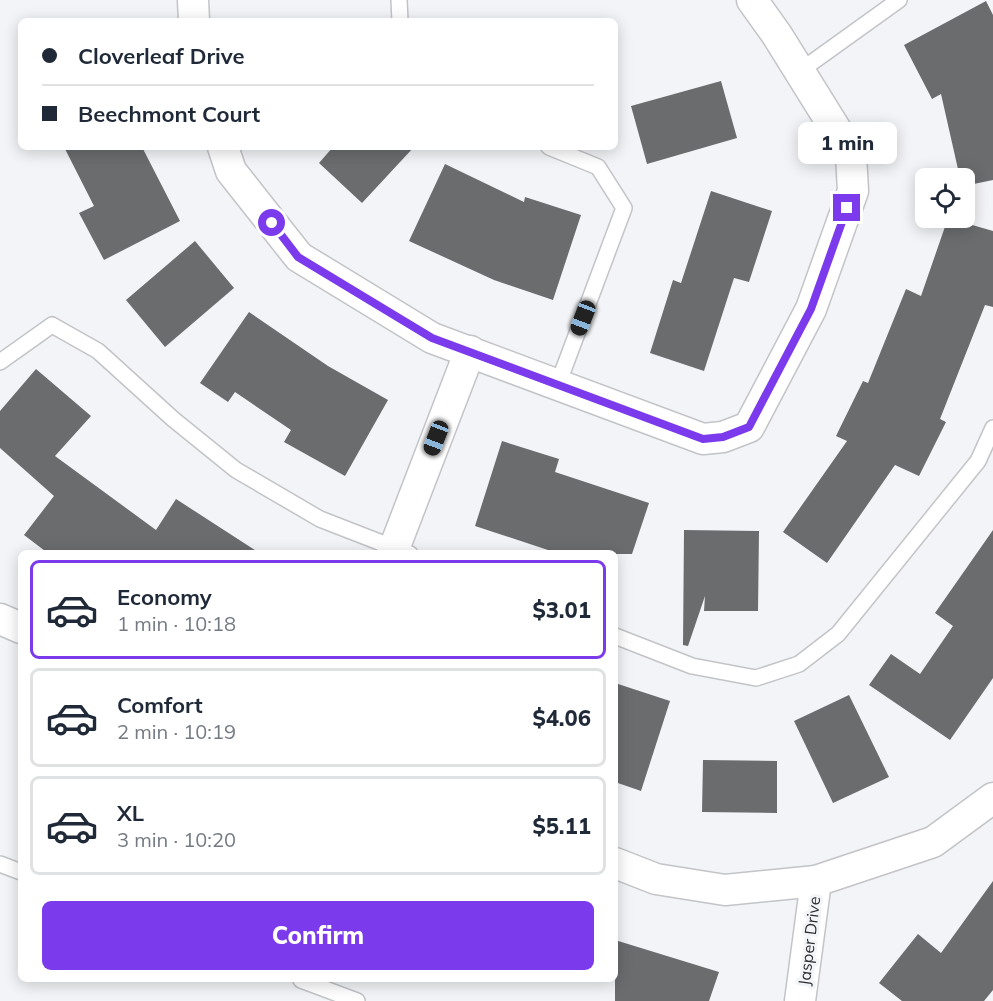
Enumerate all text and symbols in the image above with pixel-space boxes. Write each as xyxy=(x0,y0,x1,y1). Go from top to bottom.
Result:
text: Cloverleaf Drive xyxy=(78,42,245,70)
text: Beechmont Court xyxy=(78,100,260,128)
callout: 1 min xyxy=(798,121,896,163)
text: 1 min xyxy=(821,130,874,155)
map controls xyxy=(915,168,975,228)
button: locate xyxy=(915,168,975,228)
route end xyxy=(833,194,860,221)
route start xyxy=(258,209,285,236)
car xyxy=(568,298,598,338)
car xyxy=(421,418,451,458)
icon: car xyxy=(45,583,99,637)
text: Economy xyxy=(117,583,212,611)
text: $3.01 xyxy=(532,596,591,624)
text: 1 min · 10:18 xyxy=(117,611,236,636)
icon: car xyxy=(45,691,99,745)
text: Comfort xyxy=(117,691,203,719)
text: $4.06 xyxy=(532,704,591,732)
text: 2 min · 10:19 xyxy=(117,719,236,744)
icon: car xyxy=(45,799,99,853)
text: XL xyxy=(117,799,144,827)
text: $5.11 xyxy=(532,812,591,840)
text: 3 min · 10:20 xyxy=(117,827,236,852)
street label: Jasper Drive xyxy=(794,895,824,987)
button: Confirm xyxy=(42,901,594,970)

